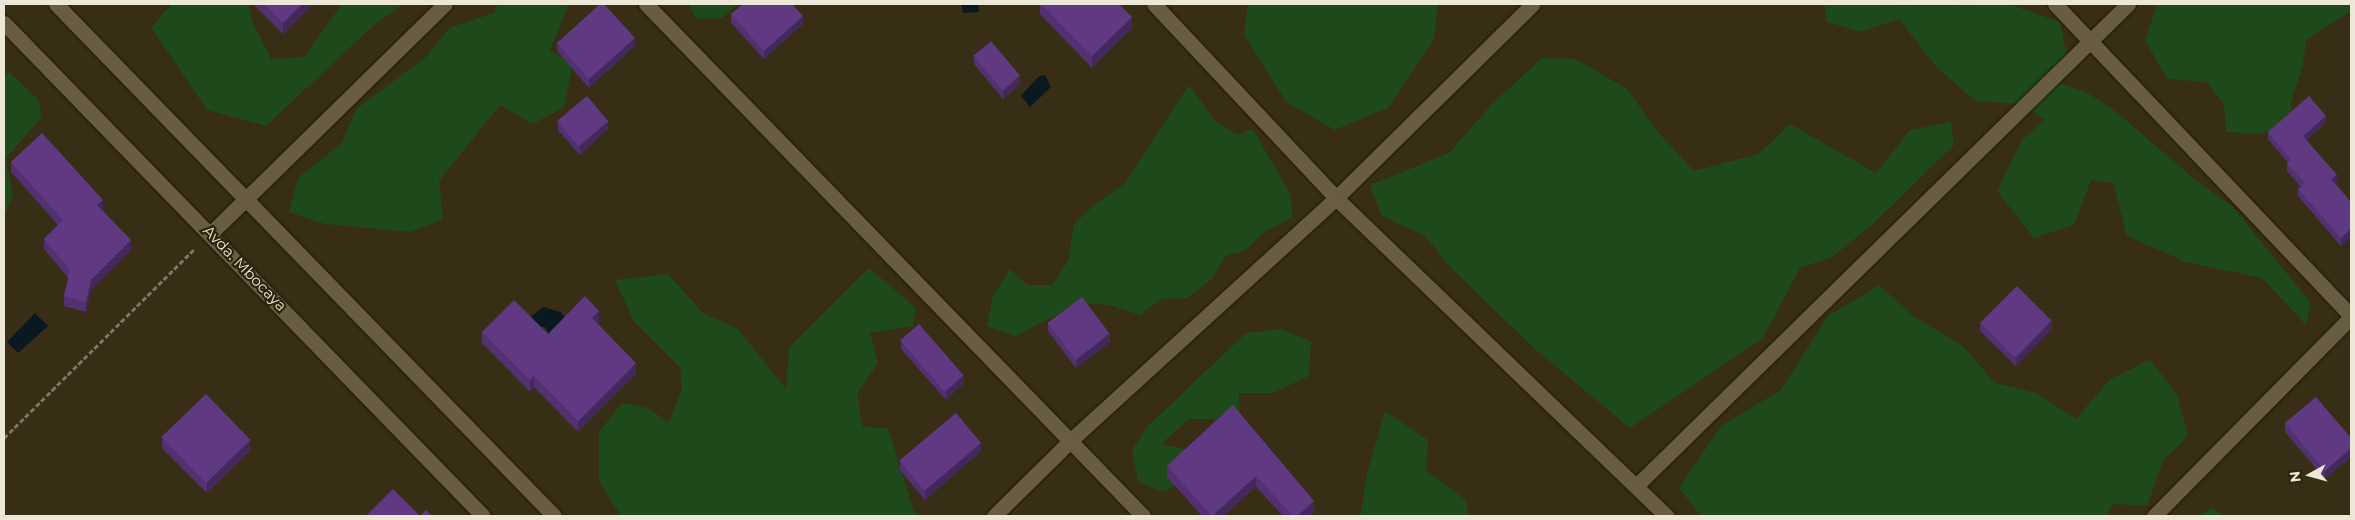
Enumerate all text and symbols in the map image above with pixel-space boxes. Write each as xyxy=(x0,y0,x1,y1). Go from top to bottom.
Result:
street label: Avda. Mbocaya xyxy=(200,221,290,315)
north arrow xyxy=(2285,450,2335,500)
text: N xyxy=(2285,470,2305,484)

